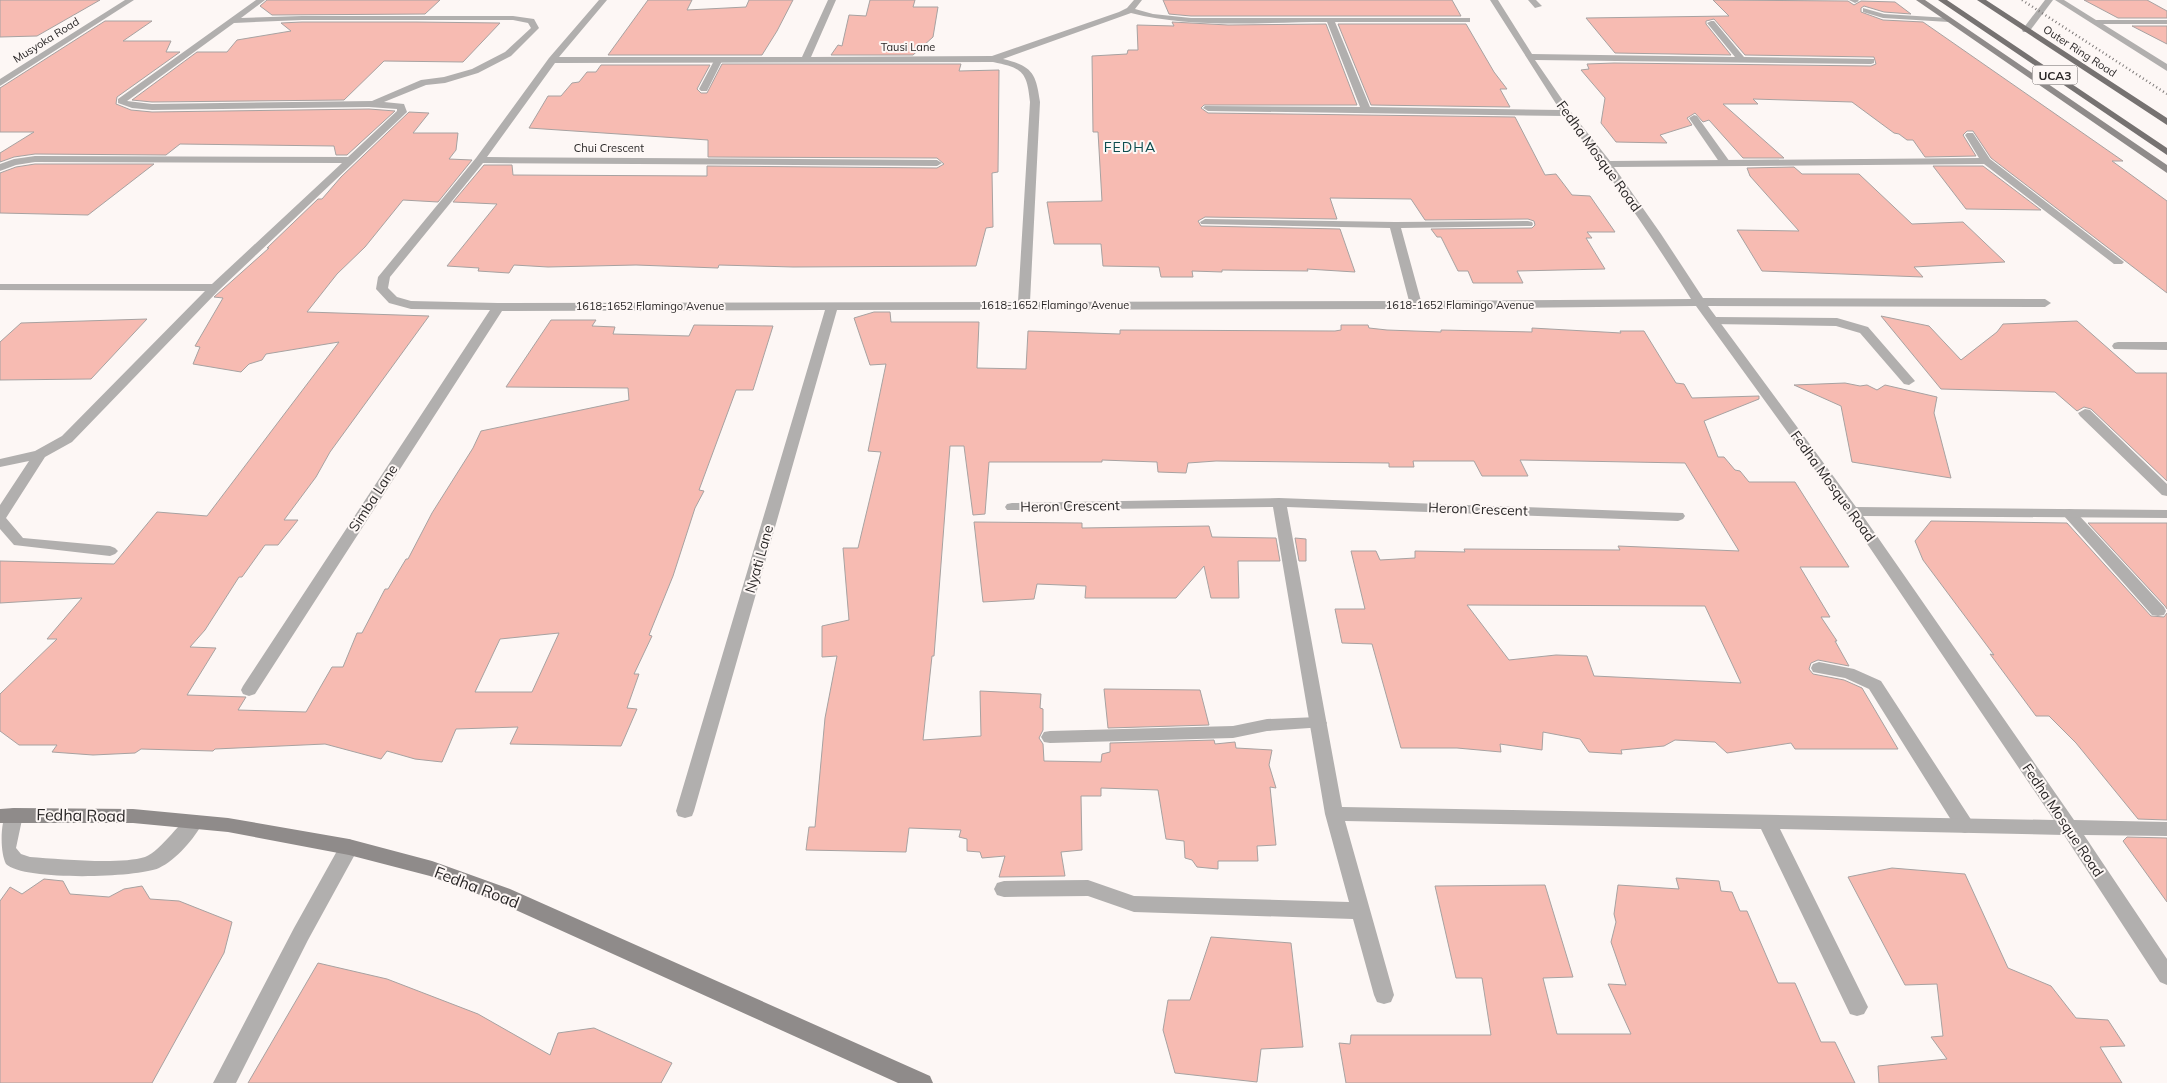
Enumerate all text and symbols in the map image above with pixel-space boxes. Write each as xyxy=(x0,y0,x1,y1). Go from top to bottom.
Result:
street label: Musyoka Road xyxy=(10,14,82,66)
street label: Outer Ring Road xyxy=(2041,22,2119,80)
street label: Tausi Lane xyxy=(881,40,935,54)
road number: UCA3 xyxy=(2032,66,2078,84)
street label: Fedha Mosque Road xyxy=(1553,97,1645,215)
district label: FEDHA xyxy=(1104,138,1156,156)
street label: Chui Crescent xyxy=(574,141,644,155)
street label: 1618-1652 Flamingo Avenue xyxy=(981,298,1129,312)
street label: 1618-1652 Flamingo Avenue xyxy=(1386,298,1534,312)
street label: 1618-1652 Flamingo Avenue xyxy=(576,299,724,313)
street label: Fedha Mosque Road xyxy=(1787,427,1879,545)
street label: Simba Lane xyxy=(345,461,401,535)
street label: Heron Crescent xyxy=(1020,496,1120,516)
street label: Heron Crescent xyxy=(1428,498,1528,520)
street label: Nyati Lane xyxy=(741,523,777,595)
street label: Fedha Mosque Road xyxy=(2018,760,2108,880)
street label: Fedha Road xyxy=(36,804,126,826)
street label: Fedha Road xyxy=(432,862,522,912)

